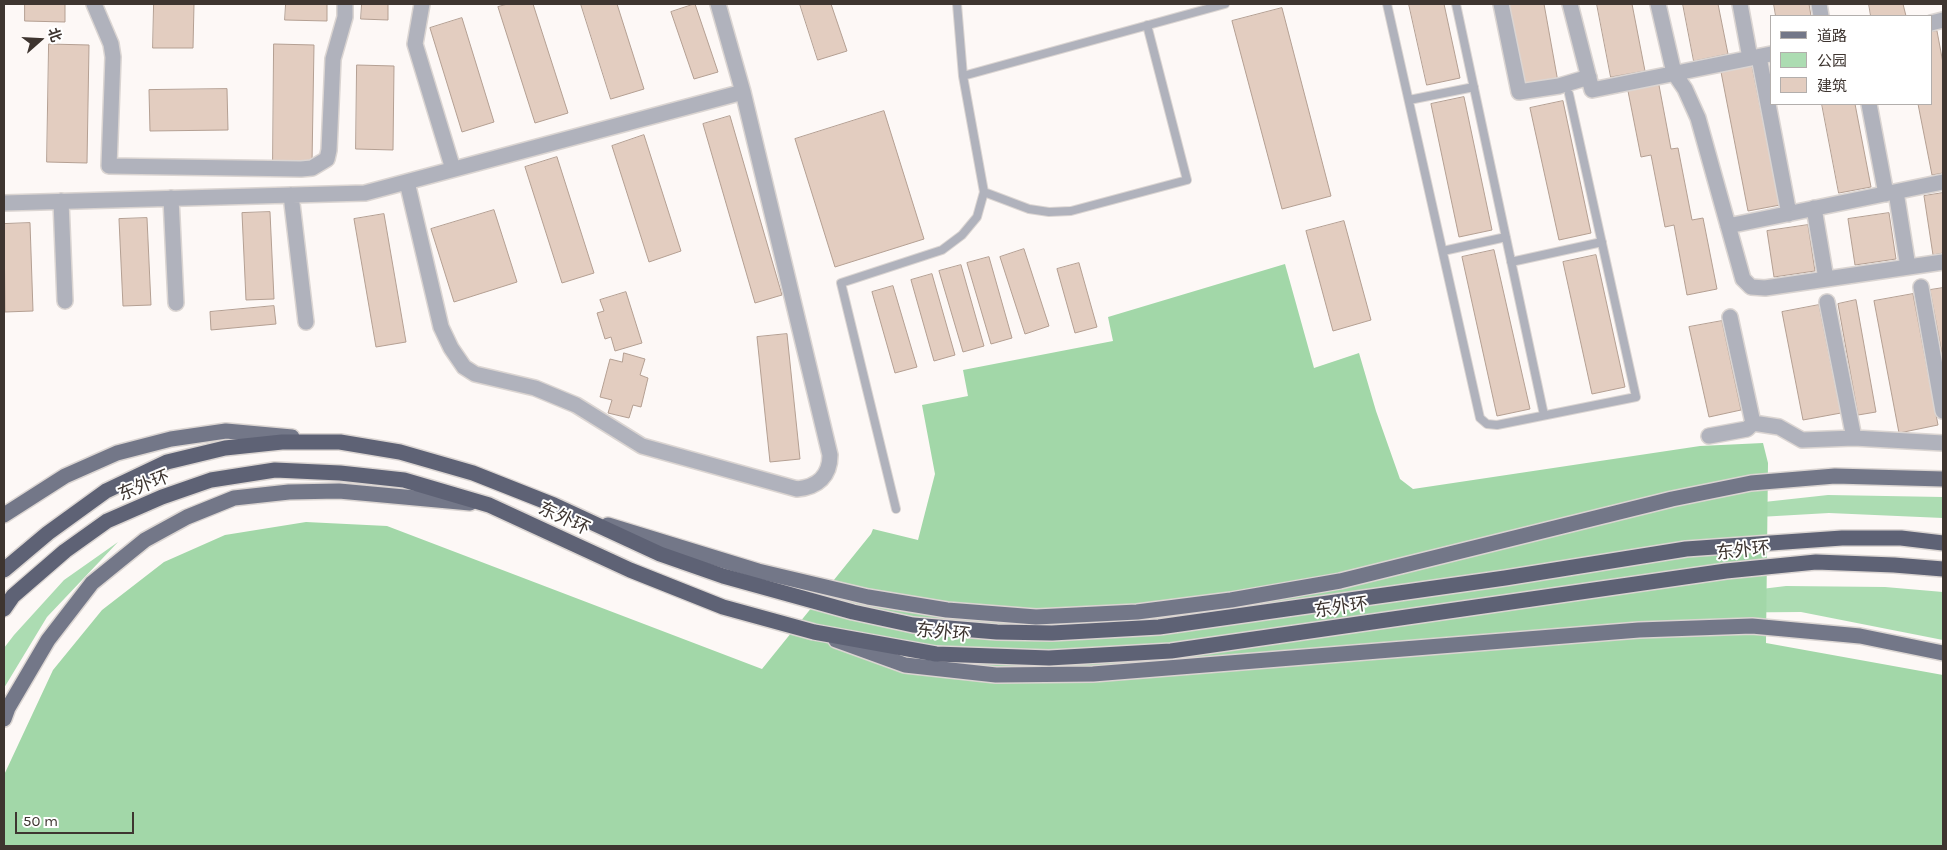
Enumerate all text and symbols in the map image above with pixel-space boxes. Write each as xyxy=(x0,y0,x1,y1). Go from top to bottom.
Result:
north arrow xyxy=(15,15,65,65)
legend xyxy=(1770,15,1932,105)
text: 北 xyxy=(44,26,65,44)
text: 道路 xyxy=(1817,27,1847,45)
text: 公园 xyxy=(1817,52,1847,70)
text: 建筑 xyxy=(1817,77,1847,95)
street label: 东外环 xyxy=(115,466,173,506)
street label: 东外环 xyxy=(535,498,593,540)
street label: 东外环 xyxy=(1715,537,1771,565)
street label: 东外环 xyxy=(1313,594,1369,622)
street label: 东外环 xyxy=(915,619,971,647)
scale bar xyxy=(18,802,136,834)
text: 50 m xyxy=(23,812,58,830)

